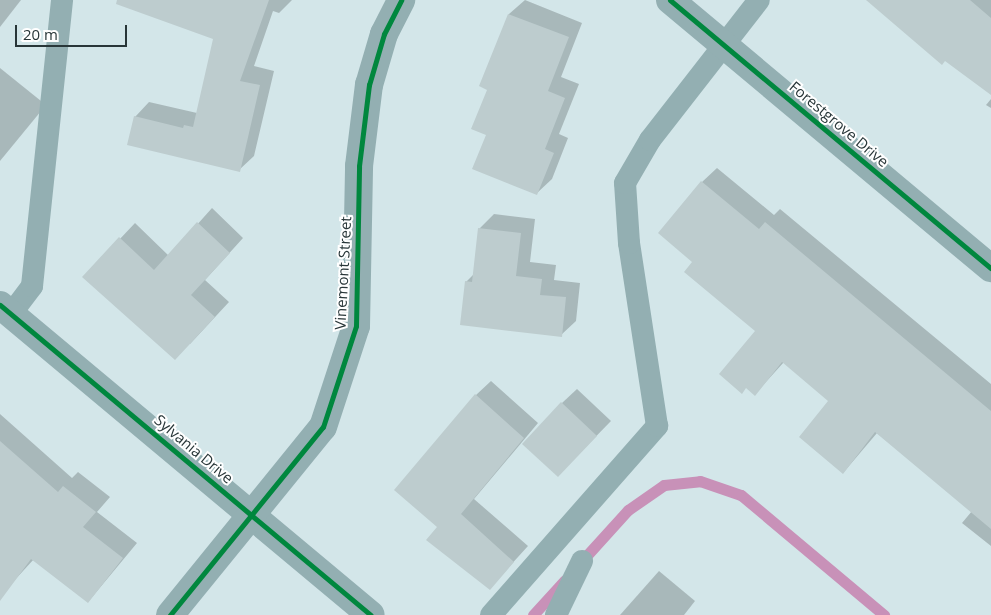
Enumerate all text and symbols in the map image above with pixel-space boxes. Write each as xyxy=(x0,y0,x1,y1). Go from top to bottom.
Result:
scale bar xyxy=(18,15,130,47)
text: 20 m xyxy=(23,24,58,44)
street label: Forestgrove Drive xyxy=(786,77,892,171)
street label: Vinemont Street xyxy=(331,216,355,330)
street label: Sylvania Drive xyxy=(151,411,237,487)

